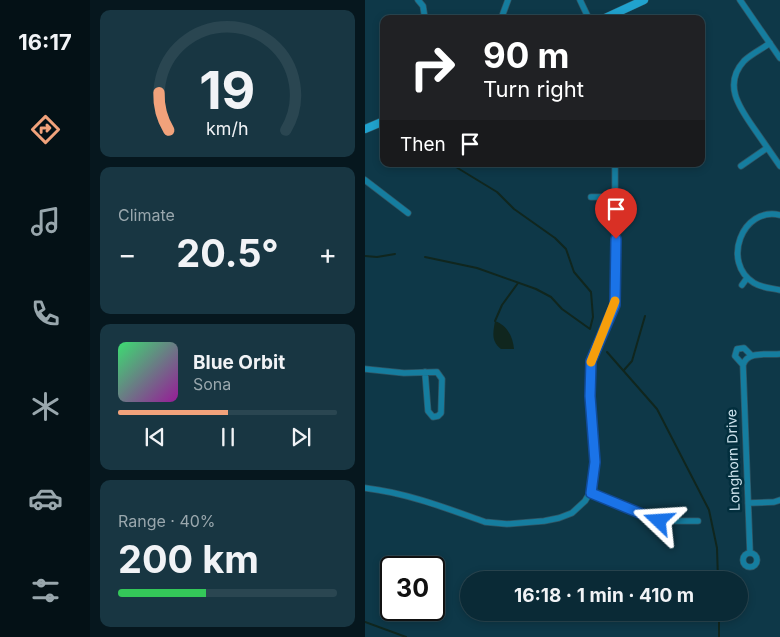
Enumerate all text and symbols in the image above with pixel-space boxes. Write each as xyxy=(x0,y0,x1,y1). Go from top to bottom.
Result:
text: 16:17 xyxy=(18,29,72,55)
text: 90 m xyxy=(483,34,570,76)
icon: right xyxy=(400,35,465,100)
text: 19 xyxy=(199,59,256,122)
text: Turn right xyxy=(483,76,584,102)
icon: directions xyxy=(28,112,63,147)
text: km/h xyxy=(206,118,249,139)
icon: arrive xyxy=(456,130,484,158)
text: Then xyxy=(400,133,446,156)
pin xyxy=(595,188,637,239)
icon: arrive xyxy=(602,195,630,223)
icon: music xyxy=(28,204,63,239)
text: Climate xyxy=(118,205,175,225)
text: 20.5° xyxy=(176,230,279,276)
text: − xyxy=(118,237,137,271)
text: + xyxy=(318,237,337,271)
icon: phone xyxy=(28,296,63,331)
text: Blue Orbit xyxy=(193,351,285,374)
text: Sona xyxy=(193,374,231,394)
icon: climate xyxy=(28,389,63,424)
street label: Longhorn Drive xyxy=(722,409,743,511)
icon: previous xyxy=(141,423,169,451)
icon: pause xyxy=(214,423,242,451)
icon: next xyxy=(287,423,315,451)
icon: car xyxy=(28,481,63,516)
position arrow xyxy=(632,494,684,546)
text: Range · 40% xyxy=(118,511,216,531)
text: 200 km xyxy=(118,536,259,582)
speed limit sign: 30 xyxy=(380,556,445,621)
icon: filters xyxy=(28,573,63,608)
text: 16:18 · 1 min · 410 m xyxy=(514,584,694,607)

